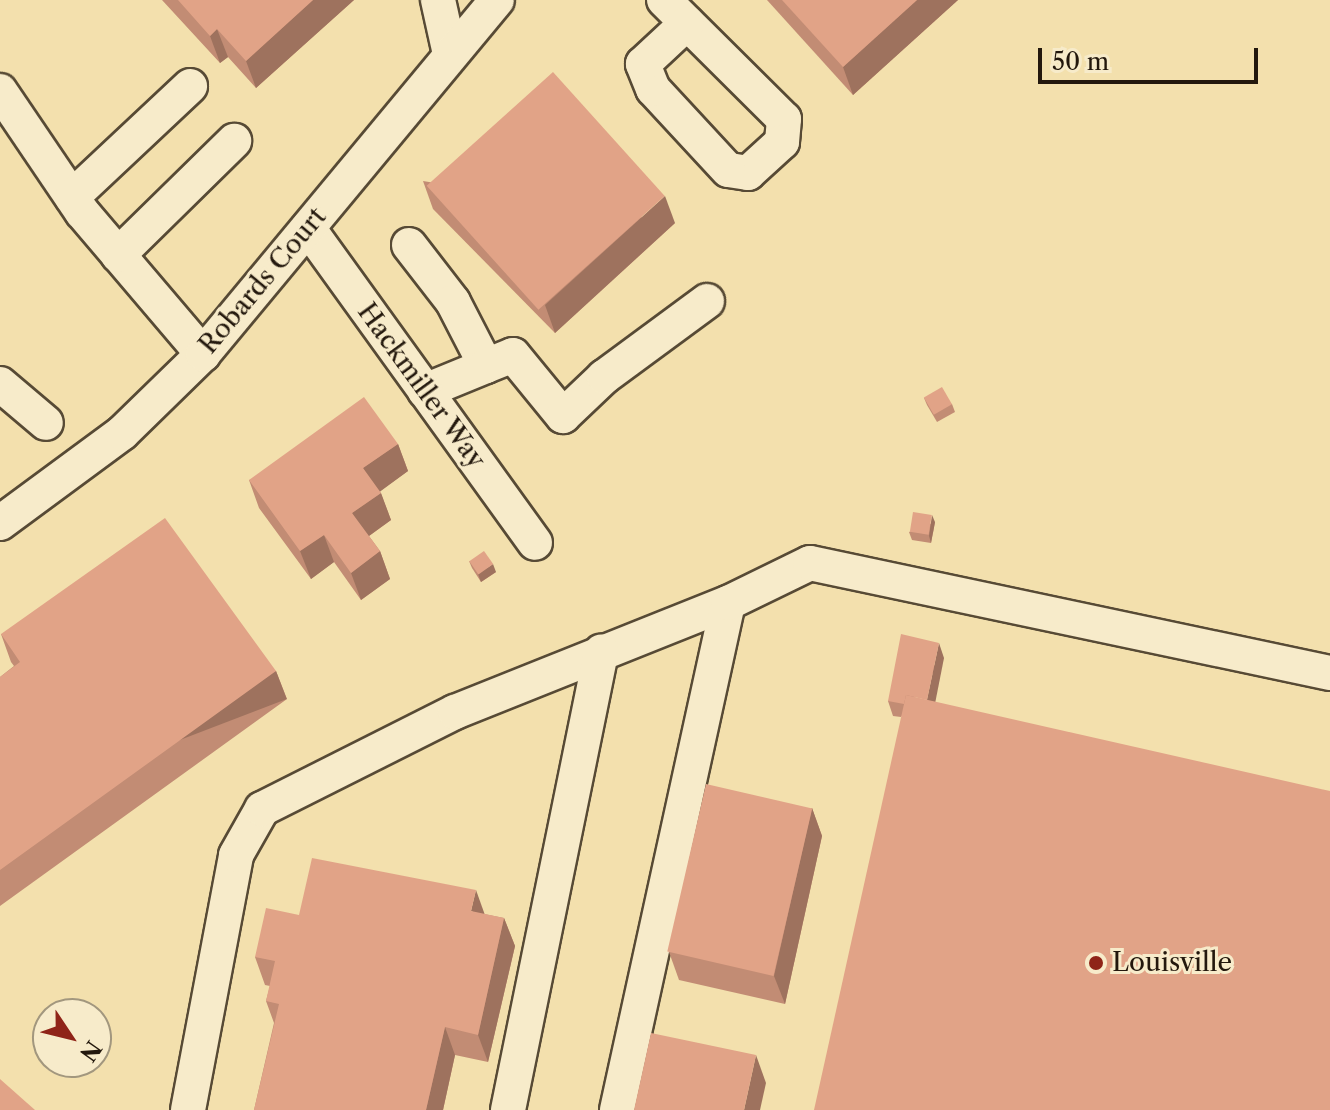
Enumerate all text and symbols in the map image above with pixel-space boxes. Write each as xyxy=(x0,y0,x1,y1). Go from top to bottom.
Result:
scale bar xyxy=(1042,32,1262,82)
text: 50 m xyxy=(1052,47,1109,76)
street label: Robards Court xyxy=(193,202,333,360)
street label: Hackmiller Way xyxy=(350,297,492,475)
place label: Louisville xyxy=(1112,947,1232,979)
marker: Louisville xyxy=(1087,954,1105,972)
north arrow xyxy=(32,998,112,1078)
text: N xyxy=(74,1035,107,1066)

